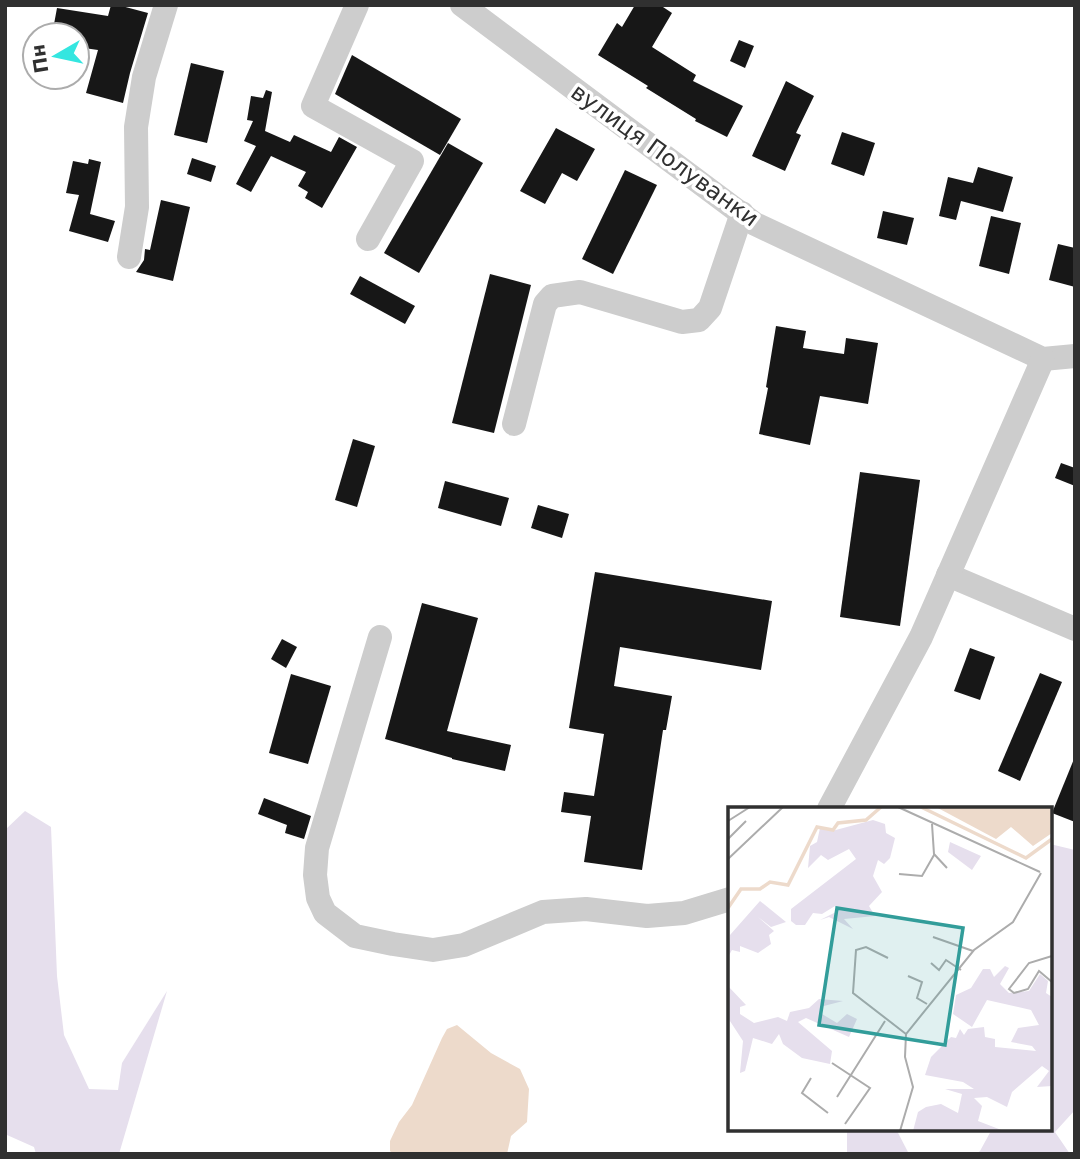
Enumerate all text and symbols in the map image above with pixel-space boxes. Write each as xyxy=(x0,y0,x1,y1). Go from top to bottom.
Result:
north arrow xyxy=(21,21,91,91)
text: Пн xyxy=(26,43,52,75)
street label: вулиця Полуванки xyxy=(566,78,764,232)
inset map xyxy=(728,807,1052,1131)

